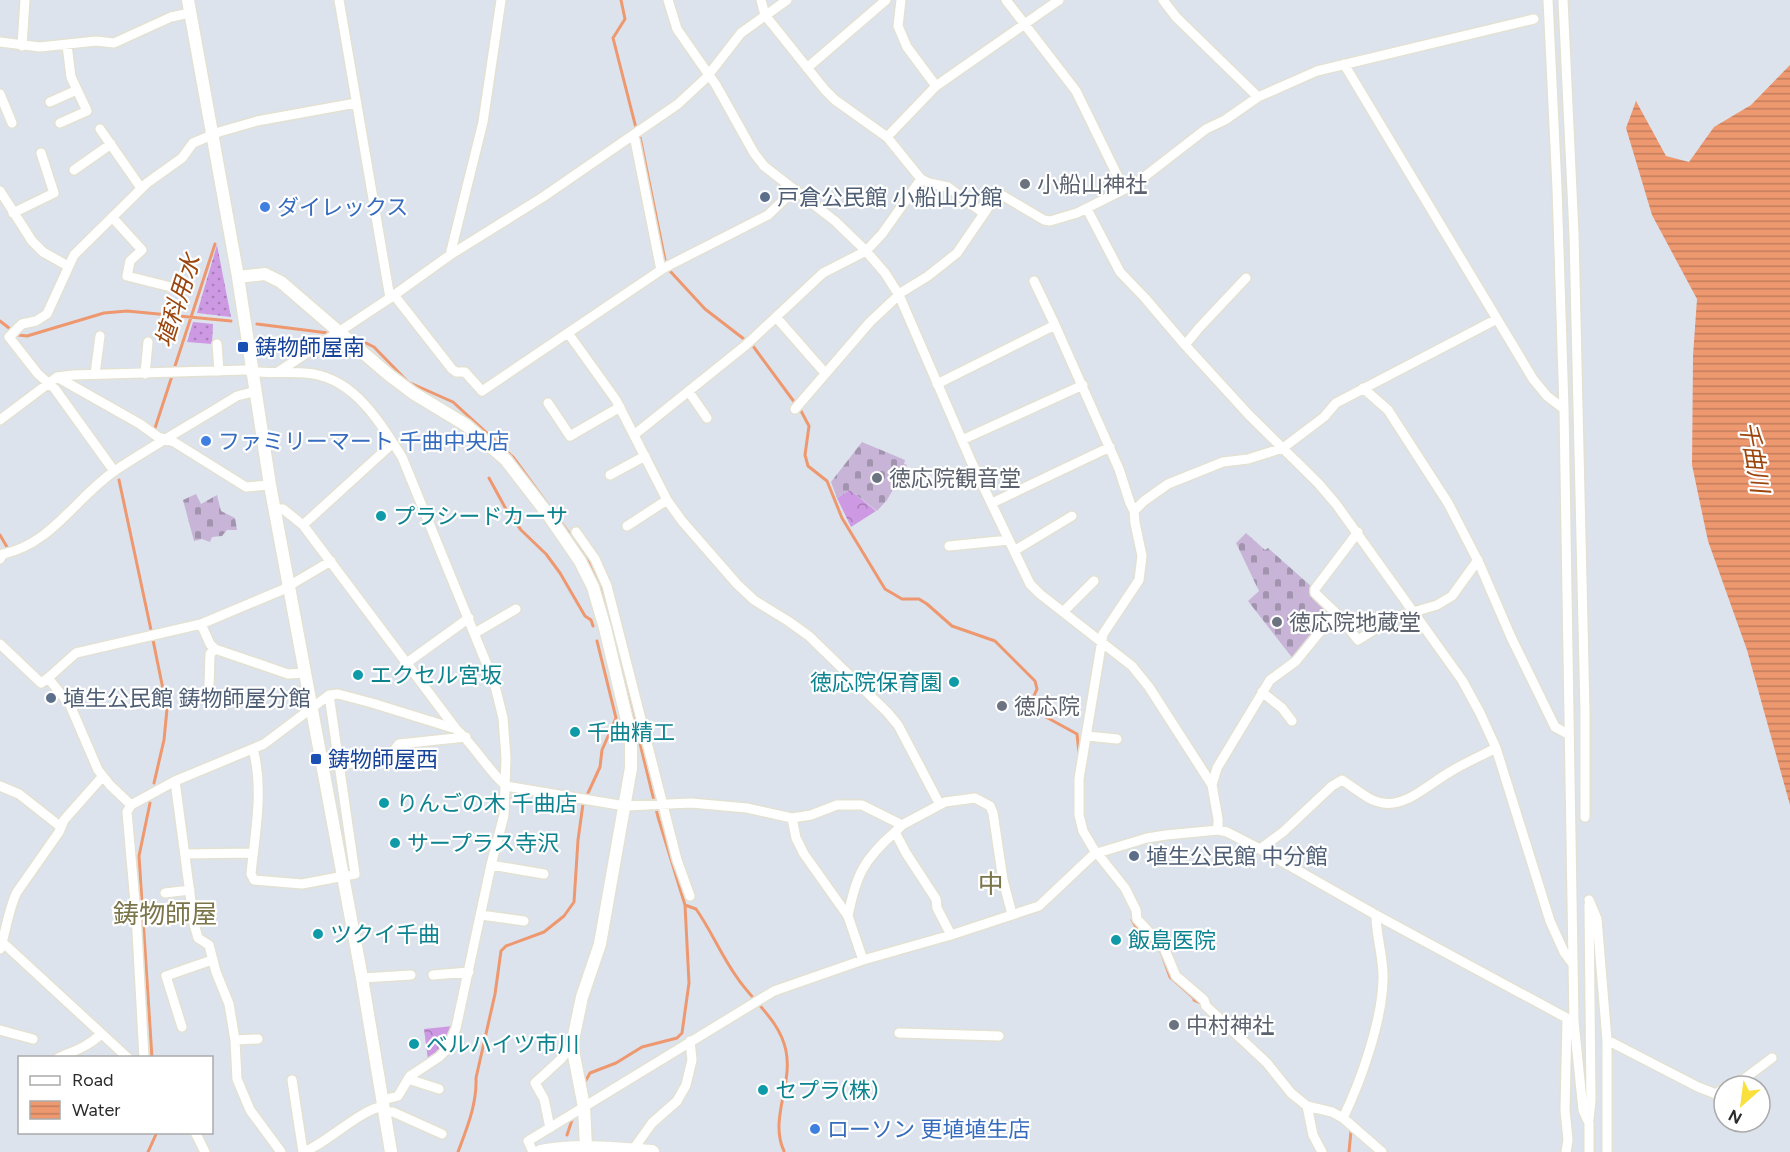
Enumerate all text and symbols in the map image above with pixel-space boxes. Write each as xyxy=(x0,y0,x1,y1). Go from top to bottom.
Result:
place label: 小船山神社 xyxy=(1037,171,1147,198)
marker: 小船山神社 xyxy=(1018,177,1032,191)
place label: 戸倉公民館 小船山分館 xyxy=(777,184,1002,211)
marker: 戸倉公民館 小船山分館 xyxy=(758,190,772,204)
place label: ダイレックス xyxy=(277,194,408,221)
marker: ダイレックス xyxy=(258,200,272,214)
water label: 埴科用水 xyxy=(149,248,207,351)
place label: 鋳物師屋南 xyxy=(255,334,365,361)
marker: 鋳物師屋南 xyxy=(236,340,250,354)
water label: 千曲川 xyxy=(1734,419,1776,498)
place label: ファミリーマート 千曲中央店 xyxy=(218,428,509,455)
marker: ファミリーマート 千曲中央店 xyxy=(199,434,213,448)
place label: 徳応院観音堂 xyxy=(889,465,1021,492)
marker: 徳応院観音堂 xyxy=(870,471,884,485)
place label: プラシードカーサ xyxy=(393,503,568,530)
marker: プラシードカーサ xyxy=(374,509,388,523)
place label: 徳応院地蔵堂 xyxy=(1289,609,1421,636)
marker: 徳応院地蔵堂 xyxy=(1270,615,1284,629)
place label: エクセル宮坂 xyxy=(370,662,502,689)
marker: エクセル宮坂 xyxy=(351,668,365,682)
place label: 徳応院保育園 xyxy=(810,669,942,696)
marker: 徳応院保育園 xyxy=(947,675,961,689)
place label: 埴生公民館 鋳物師屋分館 xyxy=(63,685,310,712)
marker: 埴生公民館 鋳物師屋分館 xyxy=(44,691,58,705)
place label: 徳応院 xyxy=(1014,693,1080,720)
marker: 徳応院 xyxy=(995,699,1009,713)
place label: 千曲精工 xyxy=(587,719,675,746)
marker: 千曲精工 xyxy=(568,725,582,739)
place label: 鋳物師屋西 xyxy=(328,746,438,773)
marker: 鋳物師屋西 xyxy=(309,752,323,766)
place label: りんごの木 千曲店 xyxy=(396,790,577,817)
marker: りんごの木 千曲店 xyxy=(377,796,391,810)
place label: サープラス寺沢 xyxy=(407,830,559,857)
marker: サープラス寺沢 xyxy=(388,836,402,850)
place label: 埴生公民館 中分館 xyxy=(1146,843,1327,870)
marker: 埴生公民館 中分館 xyxy=(1127,849,1141,863)
district label: 中 xyxy=(978,868,1004,900)
district label: 鋳物師屋 xyxy=(113,898,217,930)
place label: ツクイ千曲 xyxy=(330,921,440,948)
marker: ツクイ千曲 xyxy=(311,927,325,941)
place label: 飯島医院 xyxy=(1128,927,1216,954)
marker: 飯島医院 xyxy=(1109,933,1123,947)
place label: 中村神社 xyxy=(1186,1012,1274,1039)
marker: 中村神社 xyxy=(1167,1018,1181,1032)
place label: ベルハイツ市川 xyxy=(426,1031,580,1058)
marker: ベルハイツ市川 xyxy=(407,1037,421,1051)
legend xyxy=(18,1056,213,1134)
text: Road xyxy=(72,1069,113,1091)
north arrow xyxy=(1712,1074,1772,1134)
place label: セプラ(株) xyxy=(775,1077,879,1104)
marker: セプラ(株) xyxy=(756,1083,770,1097)
text: Water xyxy=(72,1099,120,1121)
text: N xyxy=(1725,1106,1745,1128)
place label: ローソン 更埴埴生店 xyxy=(827,1116,1030,1143)
marker: ローソン 更埴埴生店 xyxy=(808,1122,822,1136)

